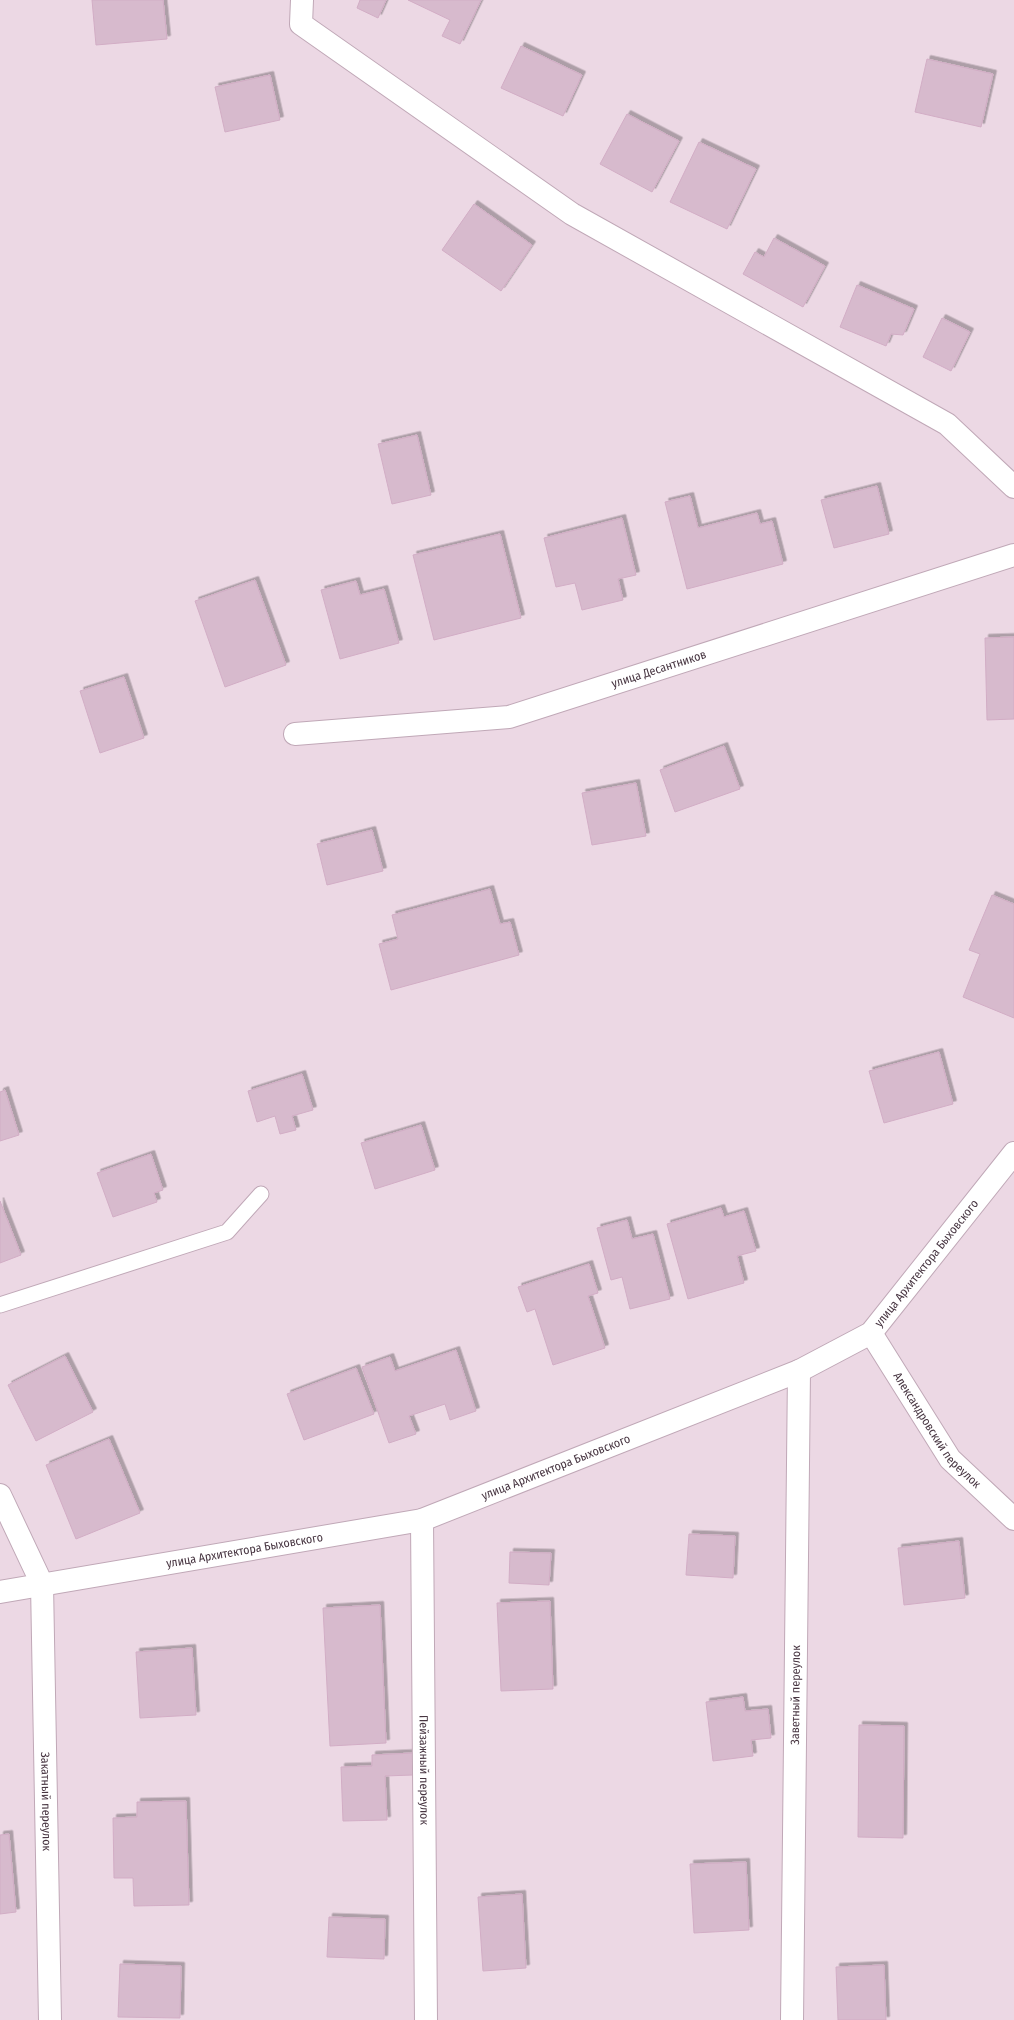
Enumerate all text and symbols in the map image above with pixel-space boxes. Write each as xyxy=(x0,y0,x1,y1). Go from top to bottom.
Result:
street label: улица Десантников xyxy=(610,647,708,691)
street label: улица Архитектора Быховского xyxy=(872,1197,981,1330)
street label: Александровский переулок xyxy=(890,1370,984,1491)
street label: улица Архитектора Быховского xyxy=(479,1431,632,1503)
street label: улица Архитектора Быховского xyxy=(165,1530,324,1571)
street label: Заветный переулок xyxy=(788,1645,803,1745)
street label: Пейзажный переулок xyxy=(417,1715,431,1825)
street label: Закатный переулок xyxy=(38,1752,54,1852)

